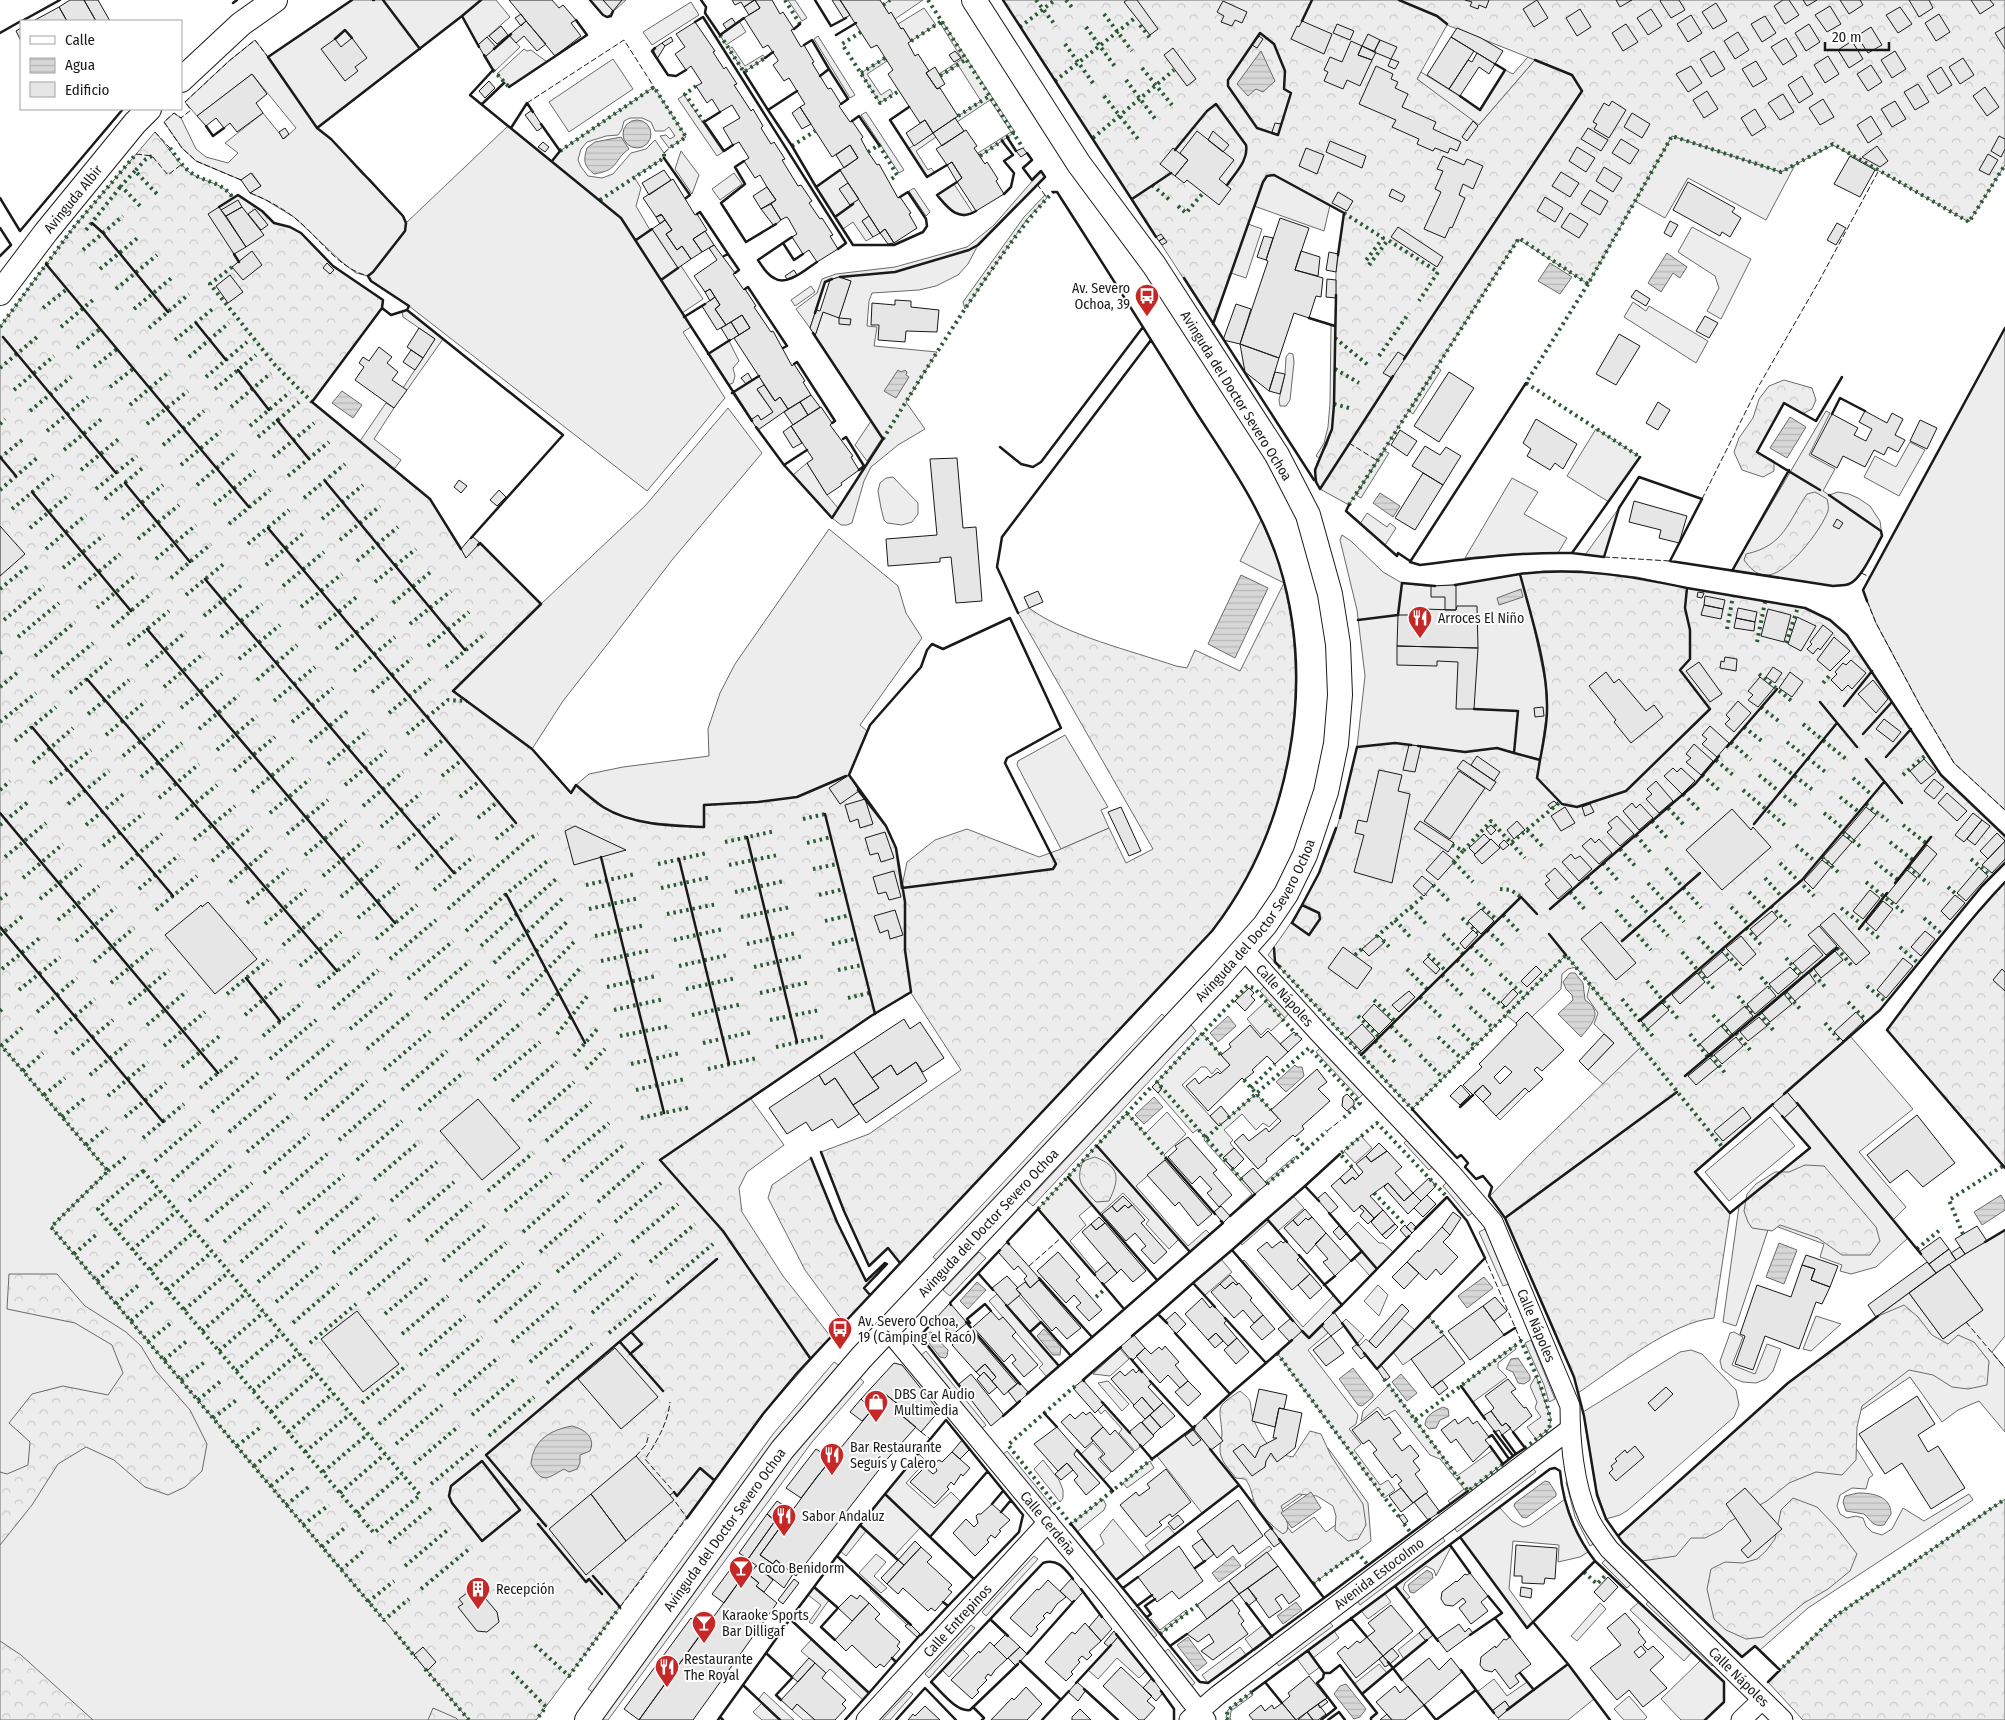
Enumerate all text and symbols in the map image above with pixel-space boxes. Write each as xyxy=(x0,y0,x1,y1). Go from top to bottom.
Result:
legend xyxy=(20,20,182,110)
scale bar xyxy=(1825,20,1889,52)
text: 20 m xyxy=(1832,28,1862,46)
text: Calle xyxy=(65,31,95,49)
text: Agua xyxy=(65,56,95,74)
text: Edificio xyxy=(65,81,110,99)
street label: Avinguda Albir xyxy=(40,161,106,237)
place label: Av. Severo Ochoa, 39 xyxy=(1072,280,1130,313)
bus stop icon: Av. Severo Ochoa, 39 xyxy=(1134,283,1160,317)
street label: Avinguda del Doctor Severo Ochoa xyxy=(1177,308,1295,484)
restaurant icon: Arroces El Niño xyxy=(1407,605,1433,639)
place label: Arroces El Niño xyxy=(1438,610,1524,627)
street label: Avinguda del Doctor Severo Ochoa xyxy=(1192,837,1318,1005)
street label: Calle Nápoles xyxy=(1252,961,1317,1030)
street label: Avinguda del Doctor Severo Ochoa xyxy=(914,1145,1062,1300)
street label: Calle Nápoles xyxy=(1513,1286,1559,1365)
place label: Av. Severo Ochoa, 19 (Càmping el Racó) xyxy=(858,1313,976,1346)
bus stop icon: Av. Severo Ochoa, 19 (Càmping el Racó) xyxy=(827,1316,853,1350)
place label: DBS Car Audio Multimedia xyxy=(894,1386,975,1419)
shop icon: DBS Car Audio Multimedia xyxy=(863,1389,889,1423)
place label: Bar Restaurante Seguís y Calero xyxy=(850,1439,942,1472)
restaurant icon: Bar Restaurante Seguís y Calero xyxy=(819,1442,845,1476)
street label: Avinguda del Doctor Severo Ochoa xyxy=(660,1444,789,1614)
street label: Calle Cerdeña xyxy=(1017,1488,1080,1559)
restaurant icon: Sabor Andaluz xyxy=(771,1503,797,1537)
place label: Sabor Andaluz xyxy=(802,1508,885,1525)
street label: Avenida Estocolmo xyxy=(1331,1534,1427,1613)
bar icon: Coco Benidorm xyxy=(728,1555,754,1589)
place label: Coco Benidorm xyxy=(758,1560,845,1577)
building icon: Recepción xyxy=(465,1576,491,1610)
place label: Recepción xyxy=(496,1581,555,1598)
street label: Calle Entrepinos xyxy=(920,1581,995,1661)
place label: Karaoke Sports Bar Dilligaf xyxy=(722,1607,809,1640)
bar icon: Karaoke Sports Bar Dilligaf xyxy=(691,1610,717,1644)
street label: Calle Nápoles xyxy=(1705,1643,1773,1710)
place label: Restaurante The Royal xyxy=(684,1651,753,1684)
restaurant icon: Restaurante The Royal xyxy=(654,1654,680,1688)

